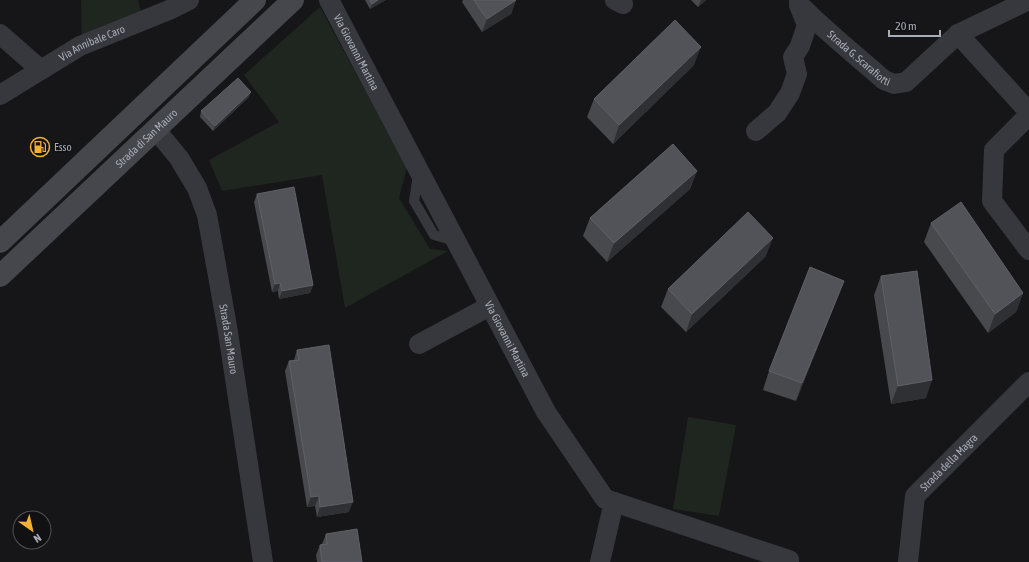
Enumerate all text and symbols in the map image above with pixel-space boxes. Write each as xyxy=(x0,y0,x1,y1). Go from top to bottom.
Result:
street label: Via Giovanni Martina xyxy=(332,12,381,92)
scale bar xyxy=(889,12,940,38)
text: 20 m xyxy=(895,19,917,33)
street label: Via Annibale Caro xyxy=(57,22,127,63)
street label: Strada G. Scarafiotti xyxy=(825,28,892,88)
street label: Strada di San Mauro xyxy=(113,106,180,170)
fuel station icon: Esso xyxy=(29,136,51,158)
place label: Esso xyxy=(54,141,72,153)
street label: Via Giovanni Martina xyxy=(483,299,532,379)
street label: Strada San Mauro xyxy=(217,303,240,375)
street label: Strada della Magra xyxy=(918,431,980,493)
north arrow xyxy=(12,510,52,550)
text: N xyxy=(32,531,44,545)

